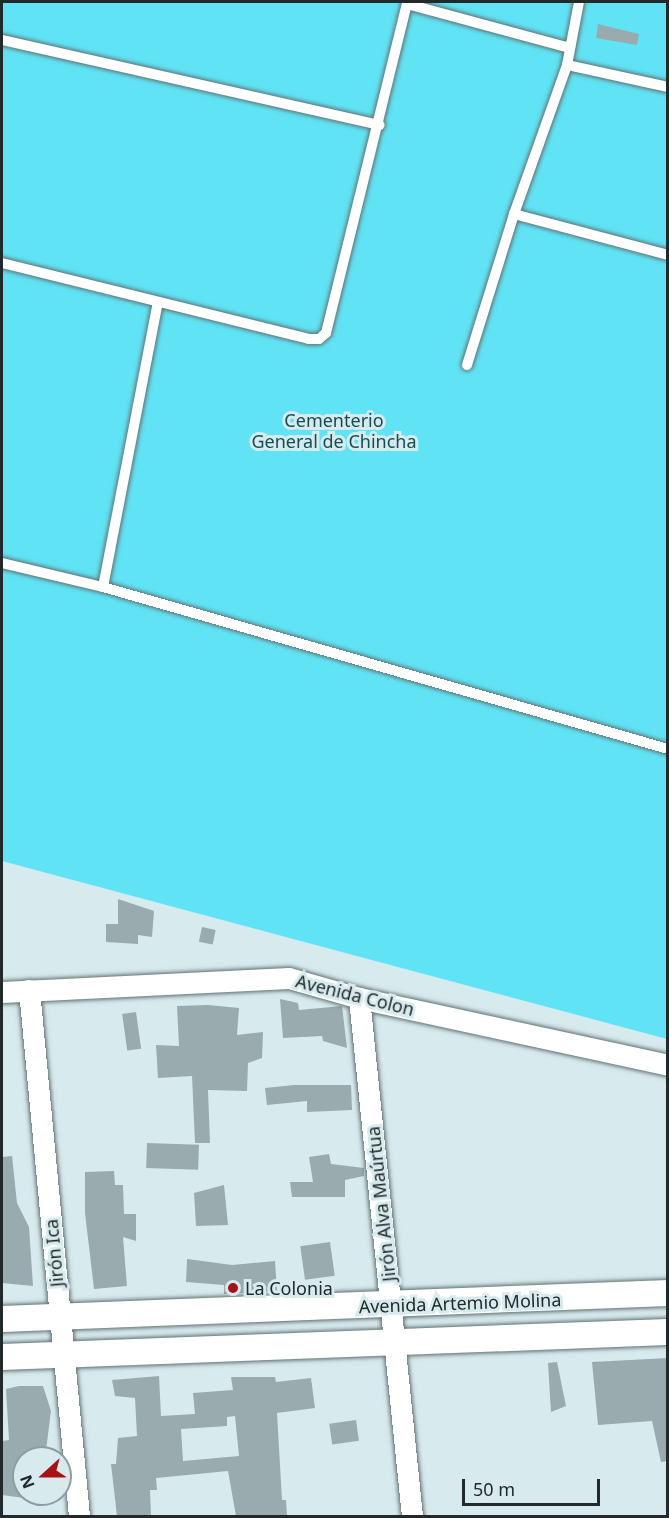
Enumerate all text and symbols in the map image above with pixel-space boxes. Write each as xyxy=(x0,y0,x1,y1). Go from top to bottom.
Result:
park label: Cementerio General de Chincha xyxy=(251,410,417,452)
street label: Avenida Colon xyxy=(294,970,416,1020)
street label: Jirón Alva Maúrtua xyxy=(362,1125,400,1283)
street label: Jirón Ica xyxy=(40,1218,68,1288)
place label: La Colonia xyxy=(245,1277,333,1299)
marker: La Colonia xyxy=(226,1281,240,1295)
street label: Avenida Artemio Molina xyxy=(358,1289,562,1317)
north arrow xyxy=(12,1446,72,1506)
scale bar xyxy=(465,1467,603,1505)
text: N xyxy=(14,1472,40,1492)
text: 50 m xyxy=(473,1477,515,1501)

